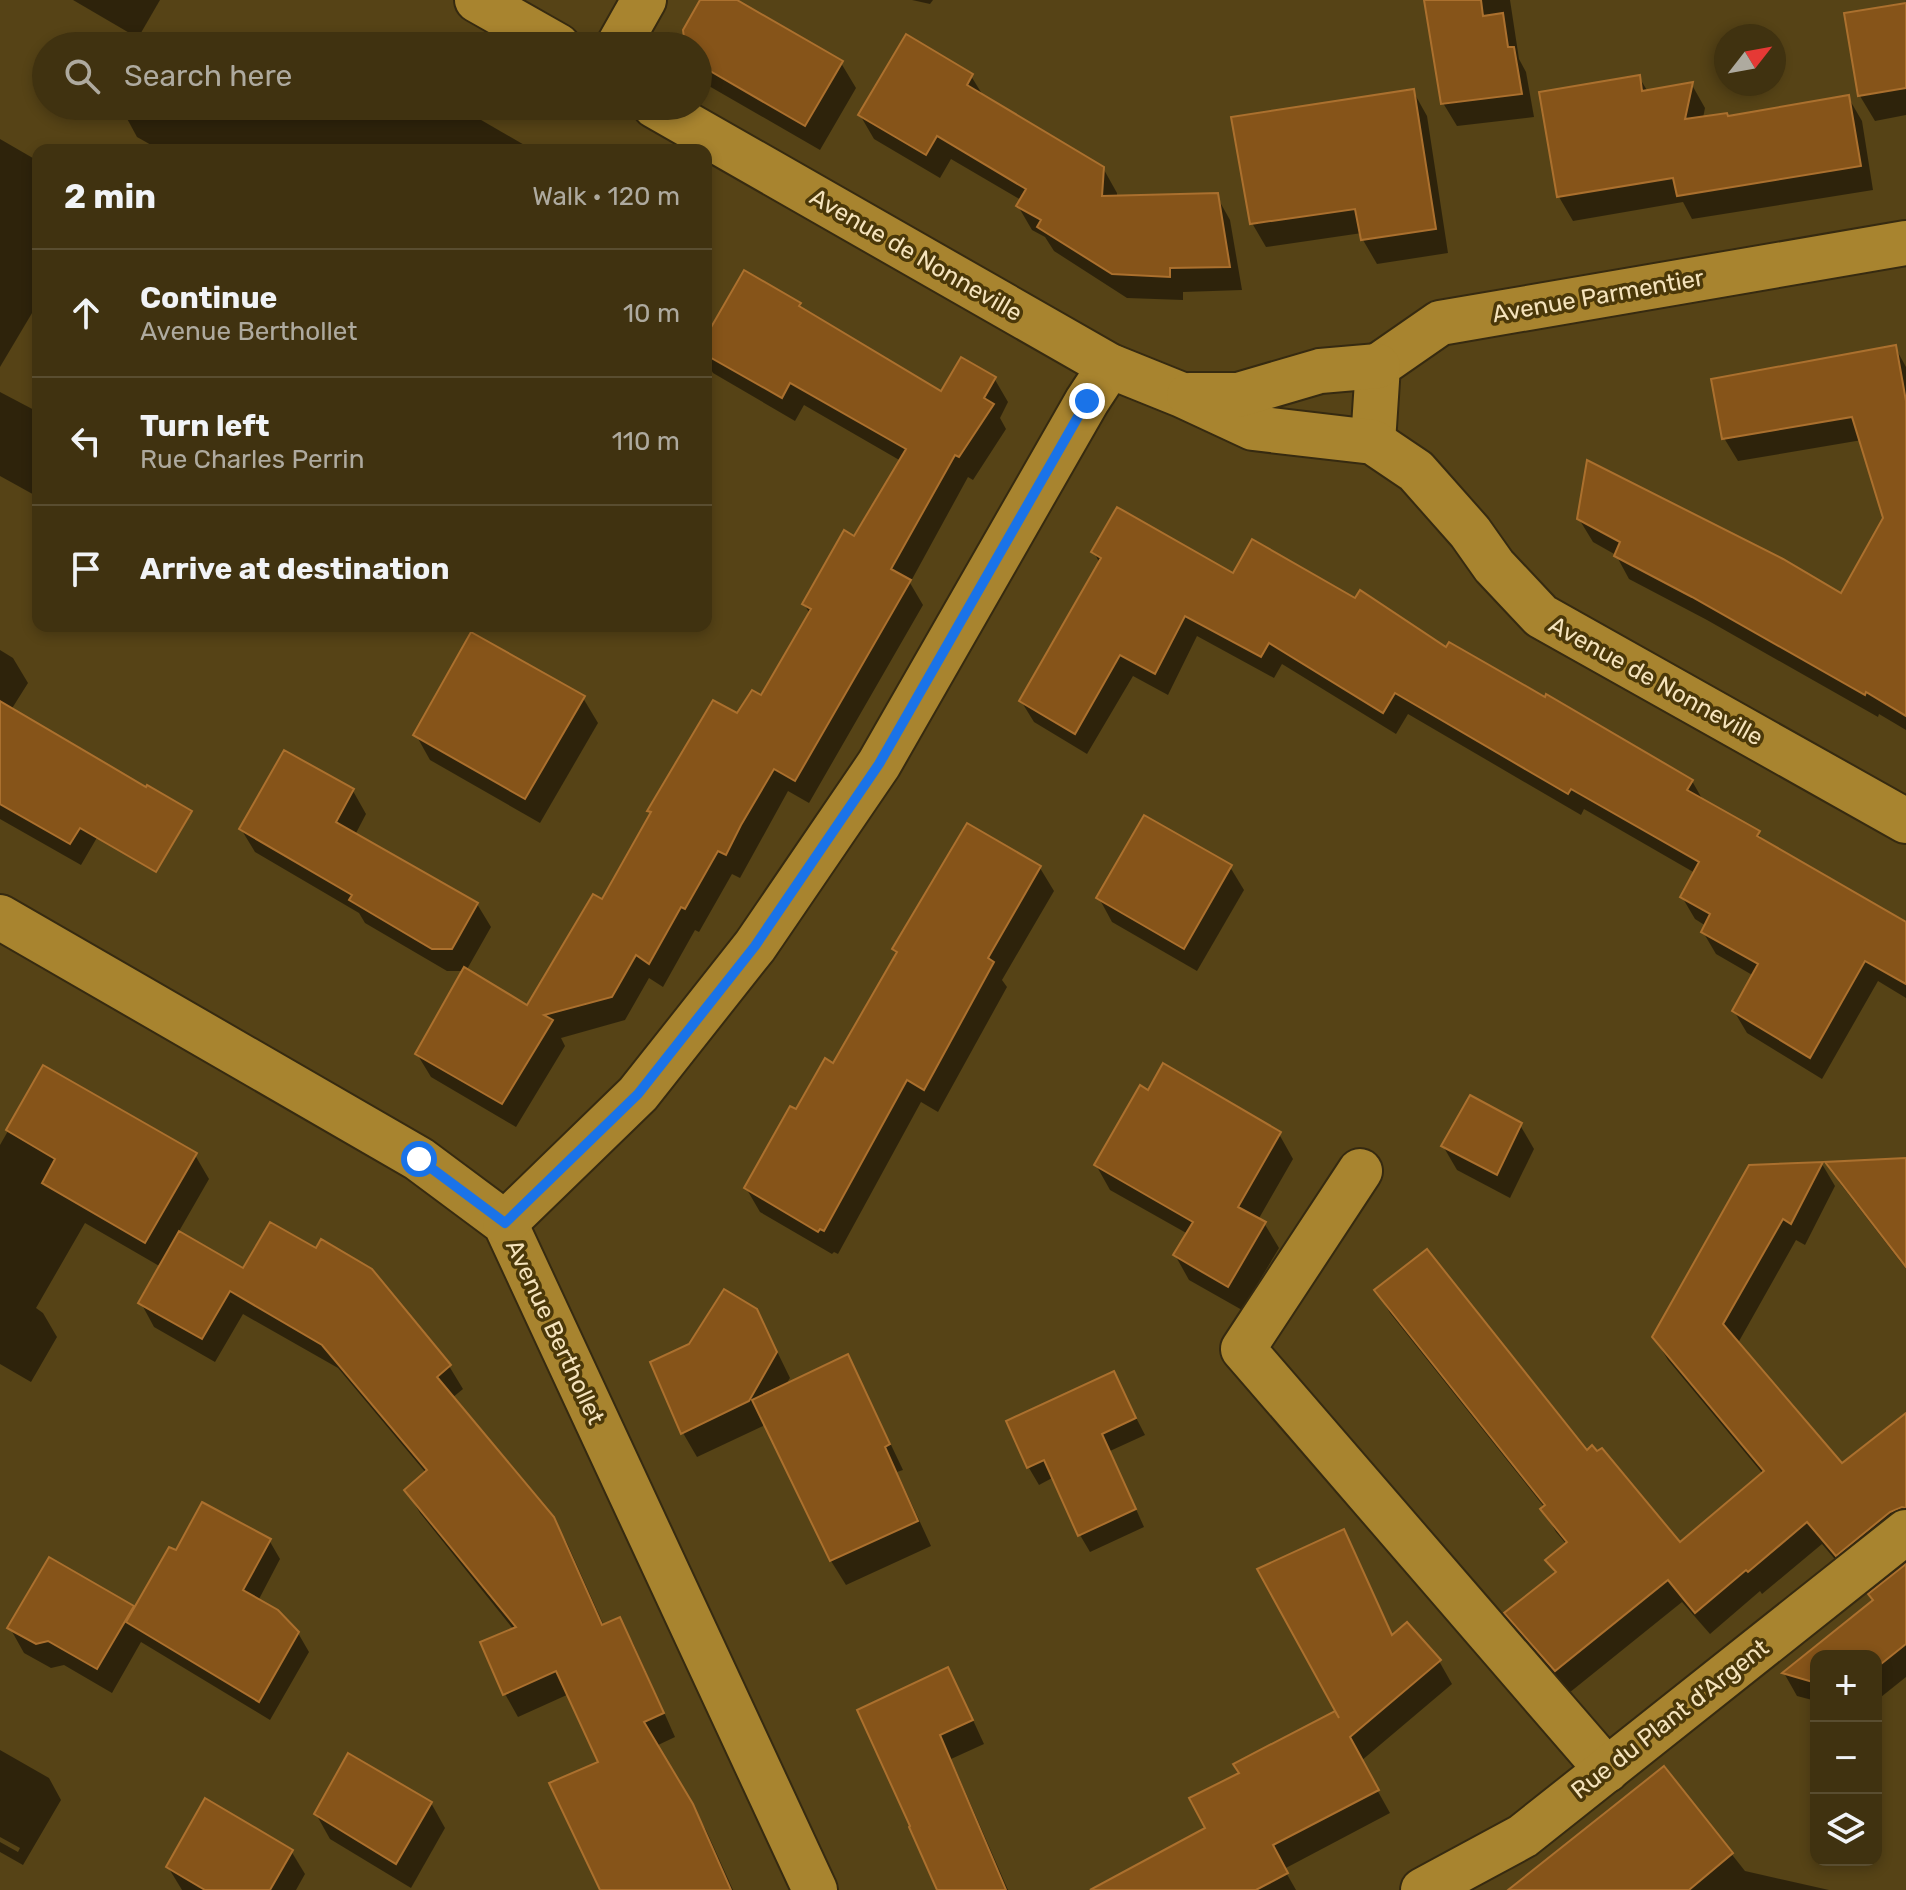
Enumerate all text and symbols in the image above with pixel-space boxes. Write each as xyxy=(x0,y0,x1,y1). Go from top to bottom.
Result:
north arrow xyxy=(1714,24,1786,96)
search box xyxy=(32,32,712,120)
icon: search xyxy=(60,54,104,98)
text: Search here xyxy=(124,58,292,94)
text: 2 min xyxy=(64,176,156,217)
text: Walk · 120 m xyxy=(532,181,680,212)
street label: Avenue de Nonneville xyxy=(805,183,1027,327)
street label: Avenue Parmentier xyxy=(1490,264,1706,328)
text: Continue xyxy=(140,280,277,316)
icon: ahead xyxy=(64,291,108,335)
text: 10 m xyxy=(623,298,680,329)
text: Avenue Berthollet xyxy=(140,316,357,347)
route end xyxy=(1069,383,1105,419)
text: Turn left xyxy=(140,408,270,444)
icon: left xyxy=(64,419,108,463)
text: 110 m xyxy=(612,426,680,457)
text: Rue Charles Perrin xyxy=(140,444,364,475)
icon: arrive xyxy=(64,547,108,591)
text: Arrive at destination xyxy=(140,551,450,587)
street label: Avenue de Nonneville xyxy=(1544,611,1768,751)
route start xyxy=(401,1141,437,1177)
street label: Avenue Berthollet xyxy=(500,1235,610,1429)
street label: Rue du Plant d'Argent xyxy=(1566,1633,1774,1805)
map controls xyxy=(1810,1650,1882,1866)
button: + xyxy=(1810,1650,1882,1722)
button: − xyxy=(1810,1722,1882,1794)
button: layers xyxy=(1810,1794,1882,1866)

